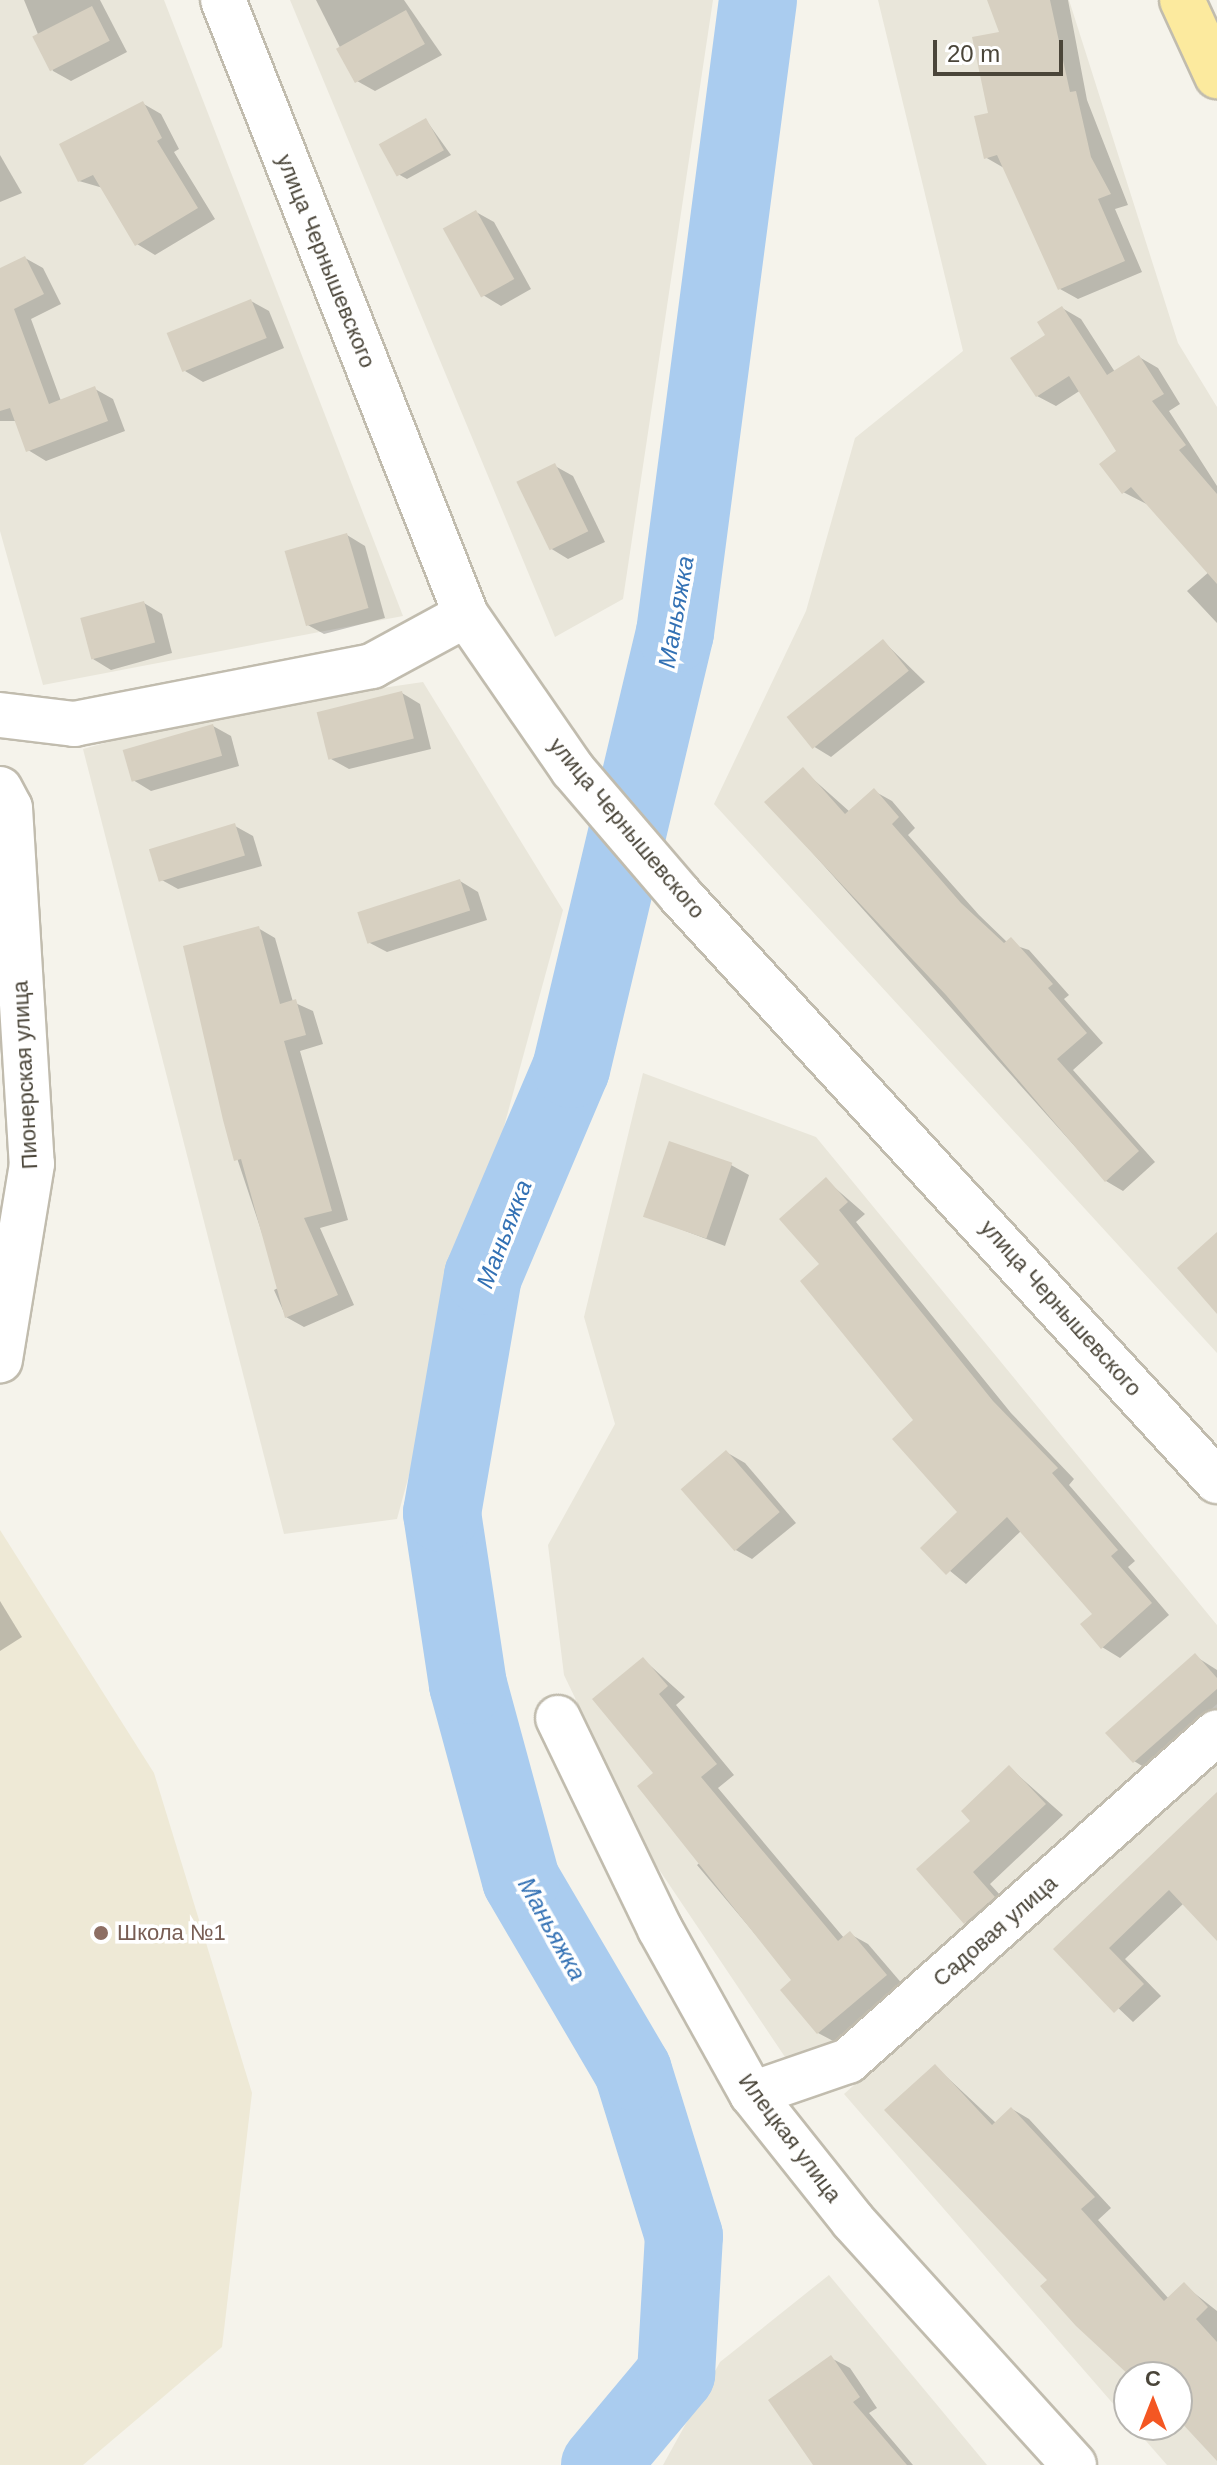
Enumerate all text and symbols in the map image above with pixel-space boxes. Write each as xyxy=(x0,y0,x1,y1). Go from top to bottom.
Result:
scale bar xyxy=(937,24,1067,74)
text: 20 m xyxy=(947,40,1000,67)
street label: улица Чернышевского xyxy=(271,150,381,372)
water label: Маньяжка xyxy=(652,554,700,670)
street label: улица Чернышевского xyxy=(544,732,710,924)
street label: Пионерская улица xyxy=(7,980,43,1170)
water label: Маньяжка xyxy=(470,1176,538,1292)
street label: улица Чернышевского xyxy=(975,1214,1147,1402)
street label: Садовая улица xyxy=(928,1870,1062,1992)
water label: Маньяжка xyxy=(512,1872,592,1986)
place label: Школа №1 xyxy=(117,1920,226,1946)
marker: Школа №1 xyxy=(92,1924,110,1942)
street label: Илецкая улица xyxy=(733,2068,847,2208)
north arrow xyxy=(1113,2361,1193,2441)
text: С xyxy=(1145,2366,1161,2391)

